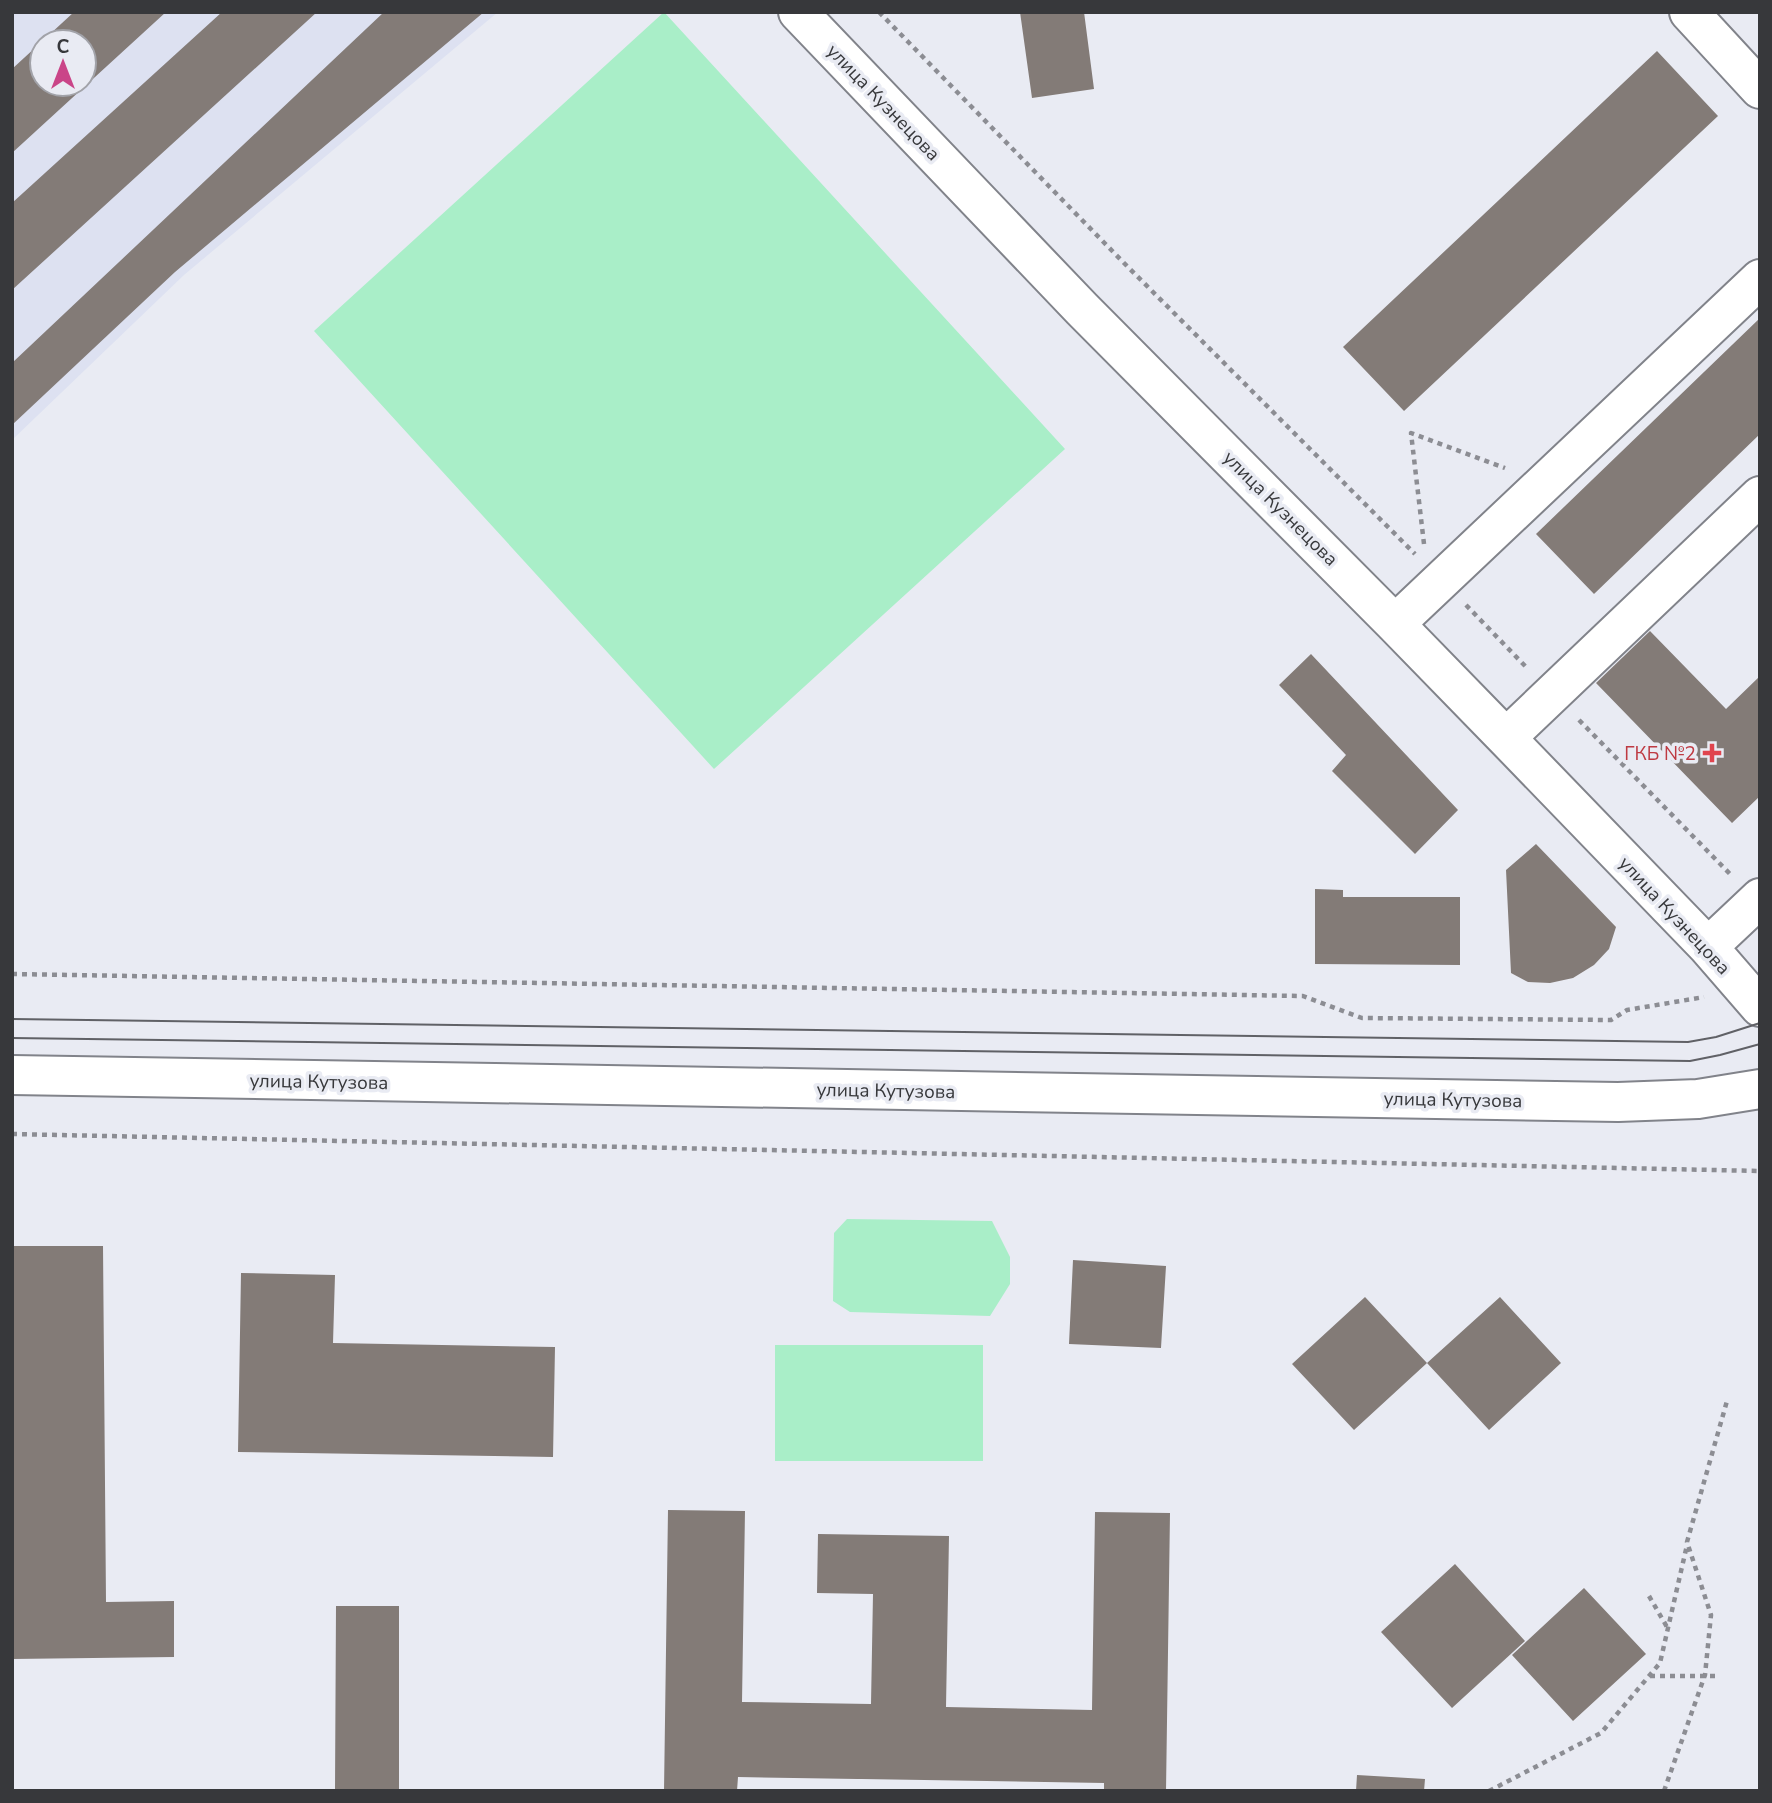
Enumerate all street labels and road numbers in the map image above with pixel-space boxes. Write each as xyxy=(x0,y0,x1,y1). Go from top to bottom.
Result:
street label: улица Кузнецова xyxy=(821,39,946,167)
street label: улица Кузнецова xyxy=(1217,445,1344,572)
street label: улица Кузнецова xyxy=(1613,851,1736,981)
street label: улица Кутузова xyxy=(249,1068,389,1096)
street label: улица Кутузова xyxy=(816,1077,956,1105)
street label: улица Кутузова xyxy=(1383,1086,1523,1114)

